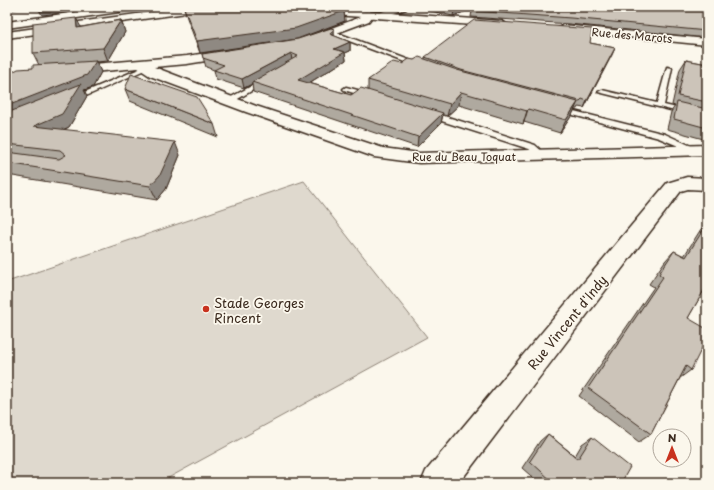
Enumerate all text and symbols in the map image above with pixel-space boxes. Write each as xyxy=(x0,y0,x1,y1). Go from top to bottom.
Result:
street label: Rue des Marots xyxy=(591,23,673,47)
street label: Rue du Beau Toquat xyxy=(412,148,516,165)
street label: Rue Vincent d'Indy xyxy=(523,271,611,373)
place label: Stade Georges Rincent xyxy=(214,293,304,327)
marker: Stade Georges Rincent xyxy=(201,304,211,314)
north arrow xyxy=(652,428,692,468)
text: N xyxy=(668,429,677,446)

